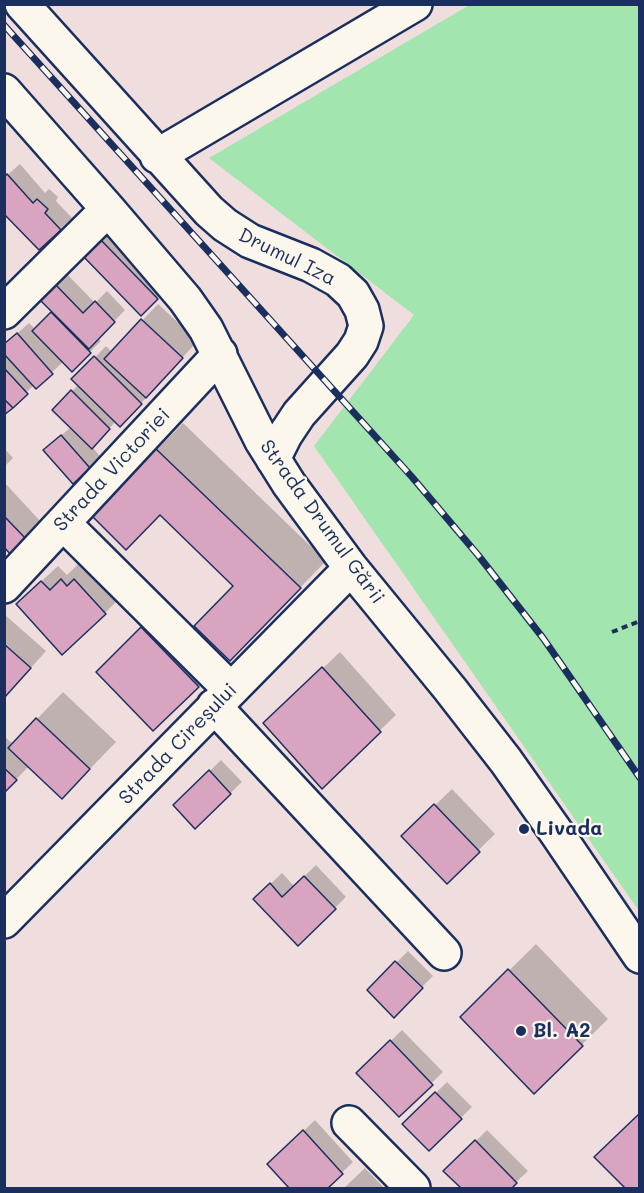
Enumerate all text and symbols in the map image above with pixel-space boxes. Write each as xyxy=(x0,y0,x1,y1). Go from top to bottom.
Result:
street label: Drumul Iza xyxy=(234,223,340,291)
street label: Strada Victoriei xyxy=(49,403,175,537)
street label: Strada Drumul Gării xyxy=(254,435,390,609)
street label: Strada Cireșului xyxy=(114,678,242,810)
place label: Livada xyxy=(536,817,602,841)
marker: Livada xyxy=(517,822,531,836)
place label: Bl. A2 xyxy=(533,1019,590,1043)
marker: Bl. A2 xyxy=(514,1024,528,1038)

